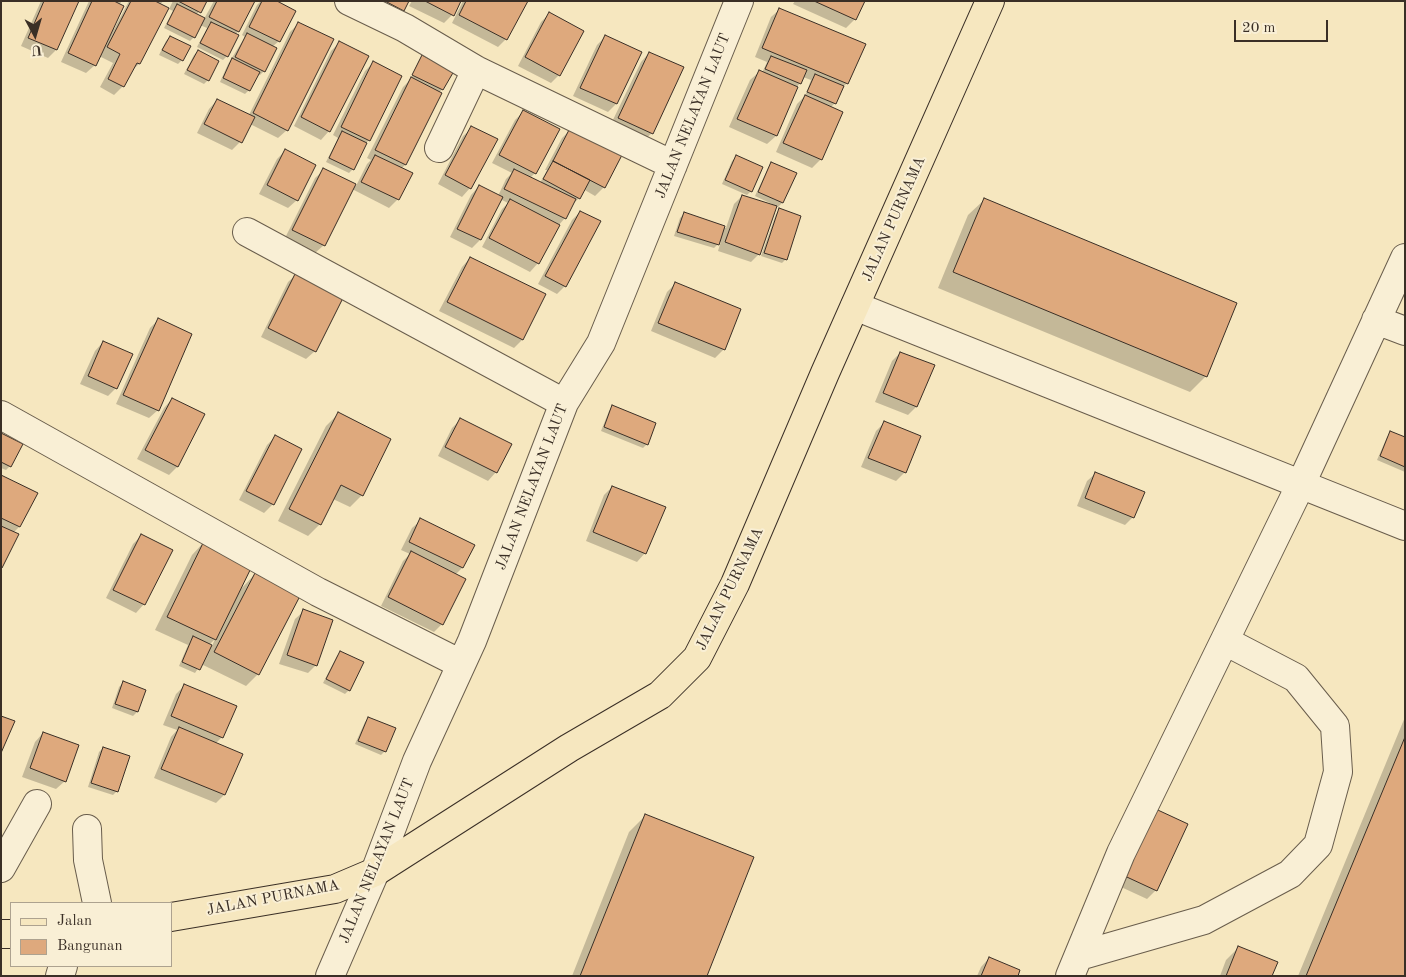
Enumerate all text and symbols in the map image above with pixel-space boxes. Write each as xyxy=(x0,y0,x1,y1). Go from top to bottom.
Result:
north arrow xyxy=(10,10,60,60)
scale bar xyxy=(1236,10,1330,42)
text: 20 m xyxy=(1242,21,1276,36)
street label: JALAN NELAYAN LAUT xyxy=(652,31,734,201)
text: U xyxy=(30,42,43,57)
street label: JALAN PURNAMA xyxy=(858,154,930,284)
street label: JALAN NELAYAN LAUT xyxy=(492,401,572,573)
street label: JALAN PURNAMA xyxy=(692,525,768,653)
street label: JALAN NELAYAN LAUT xyxy=(336,776,418,946)
street label: JALAN PURNAMA xyxy=(205,876,341,920)
legend xyxy=(10,902,172,967)
text: Jalan xyxy=(57,914,92,929)
text: Bangunan xyxy=(57,939,123,954)

